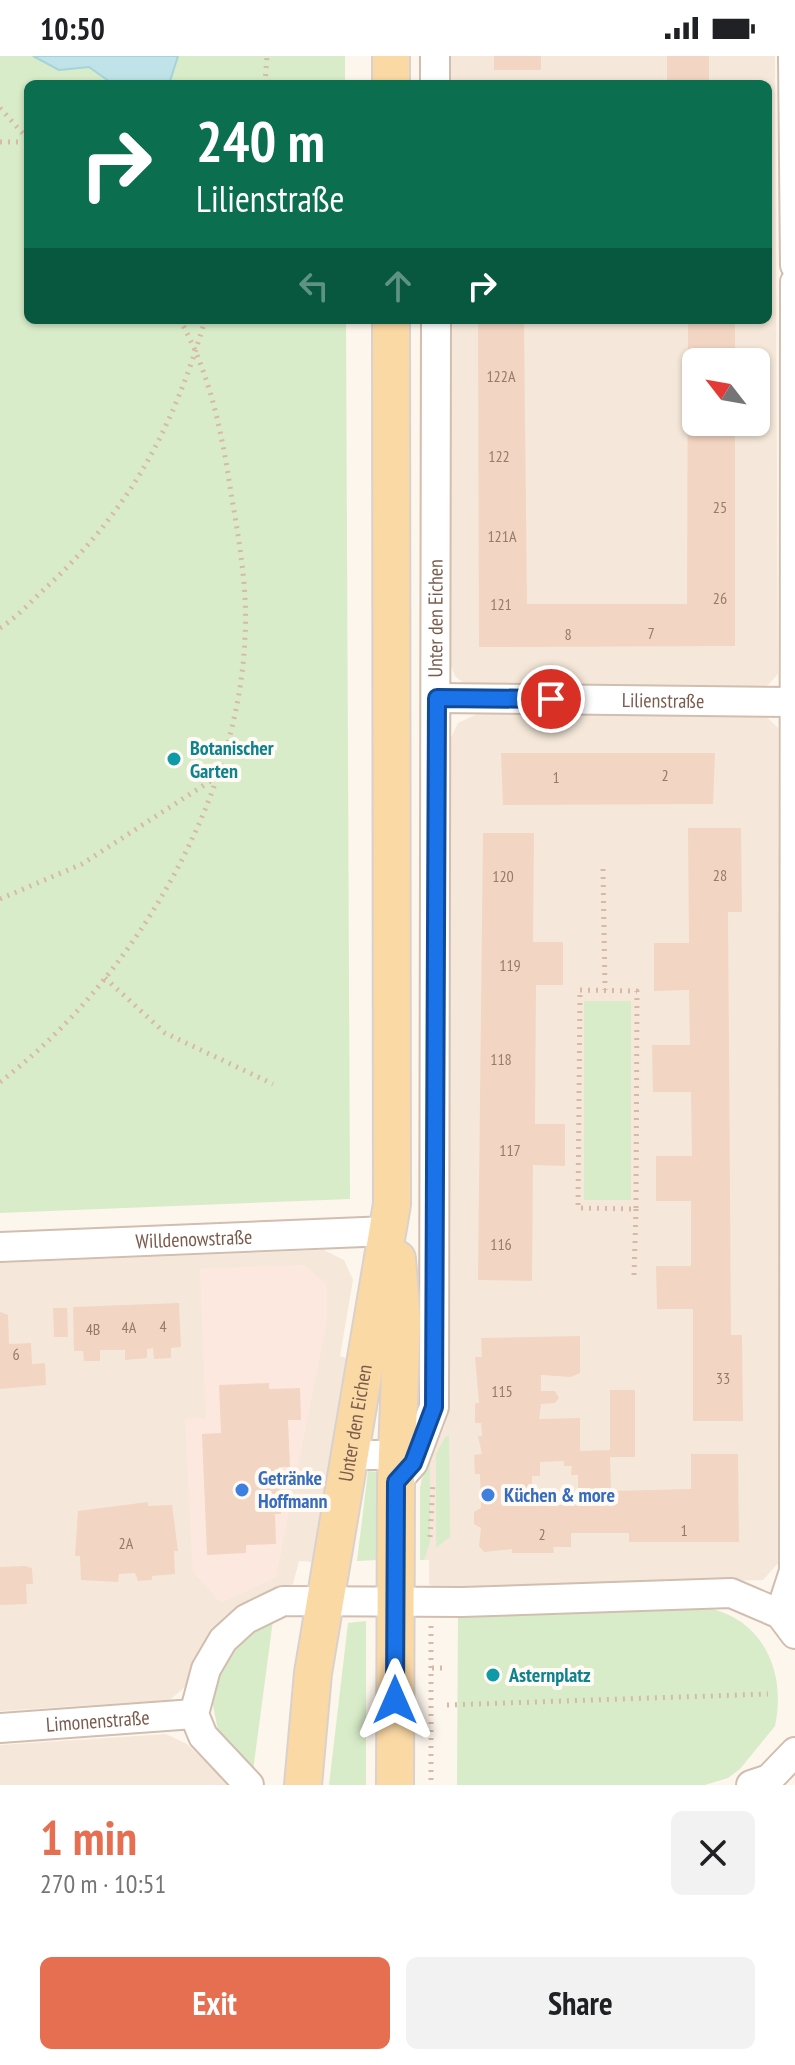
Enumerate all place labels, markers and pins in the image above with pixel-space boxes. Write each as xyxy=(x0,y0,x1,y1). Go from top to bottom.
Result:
pin xyxy=(517,665,585,733)
place label: Botanischer Garten xyxy=(190,735,274,784)
marker: Botanischer Garten xyxy=(165,750,183,768)
place label: Getränke Hoffmann xyxy=(258,1465,328,1514)
marker: Getränke Hoffmann xyxy=(233,1481,251,1499)
place label: Küchen & more xyxy=(504,1482,615,1508)
marker: Küchen & more xyxy=(479,1486,497,1504)
place label: Asternplatz xyxy=(508,1662,591,1688)
marker: Asternplatz xyxy=(484,1666,502,1684)

